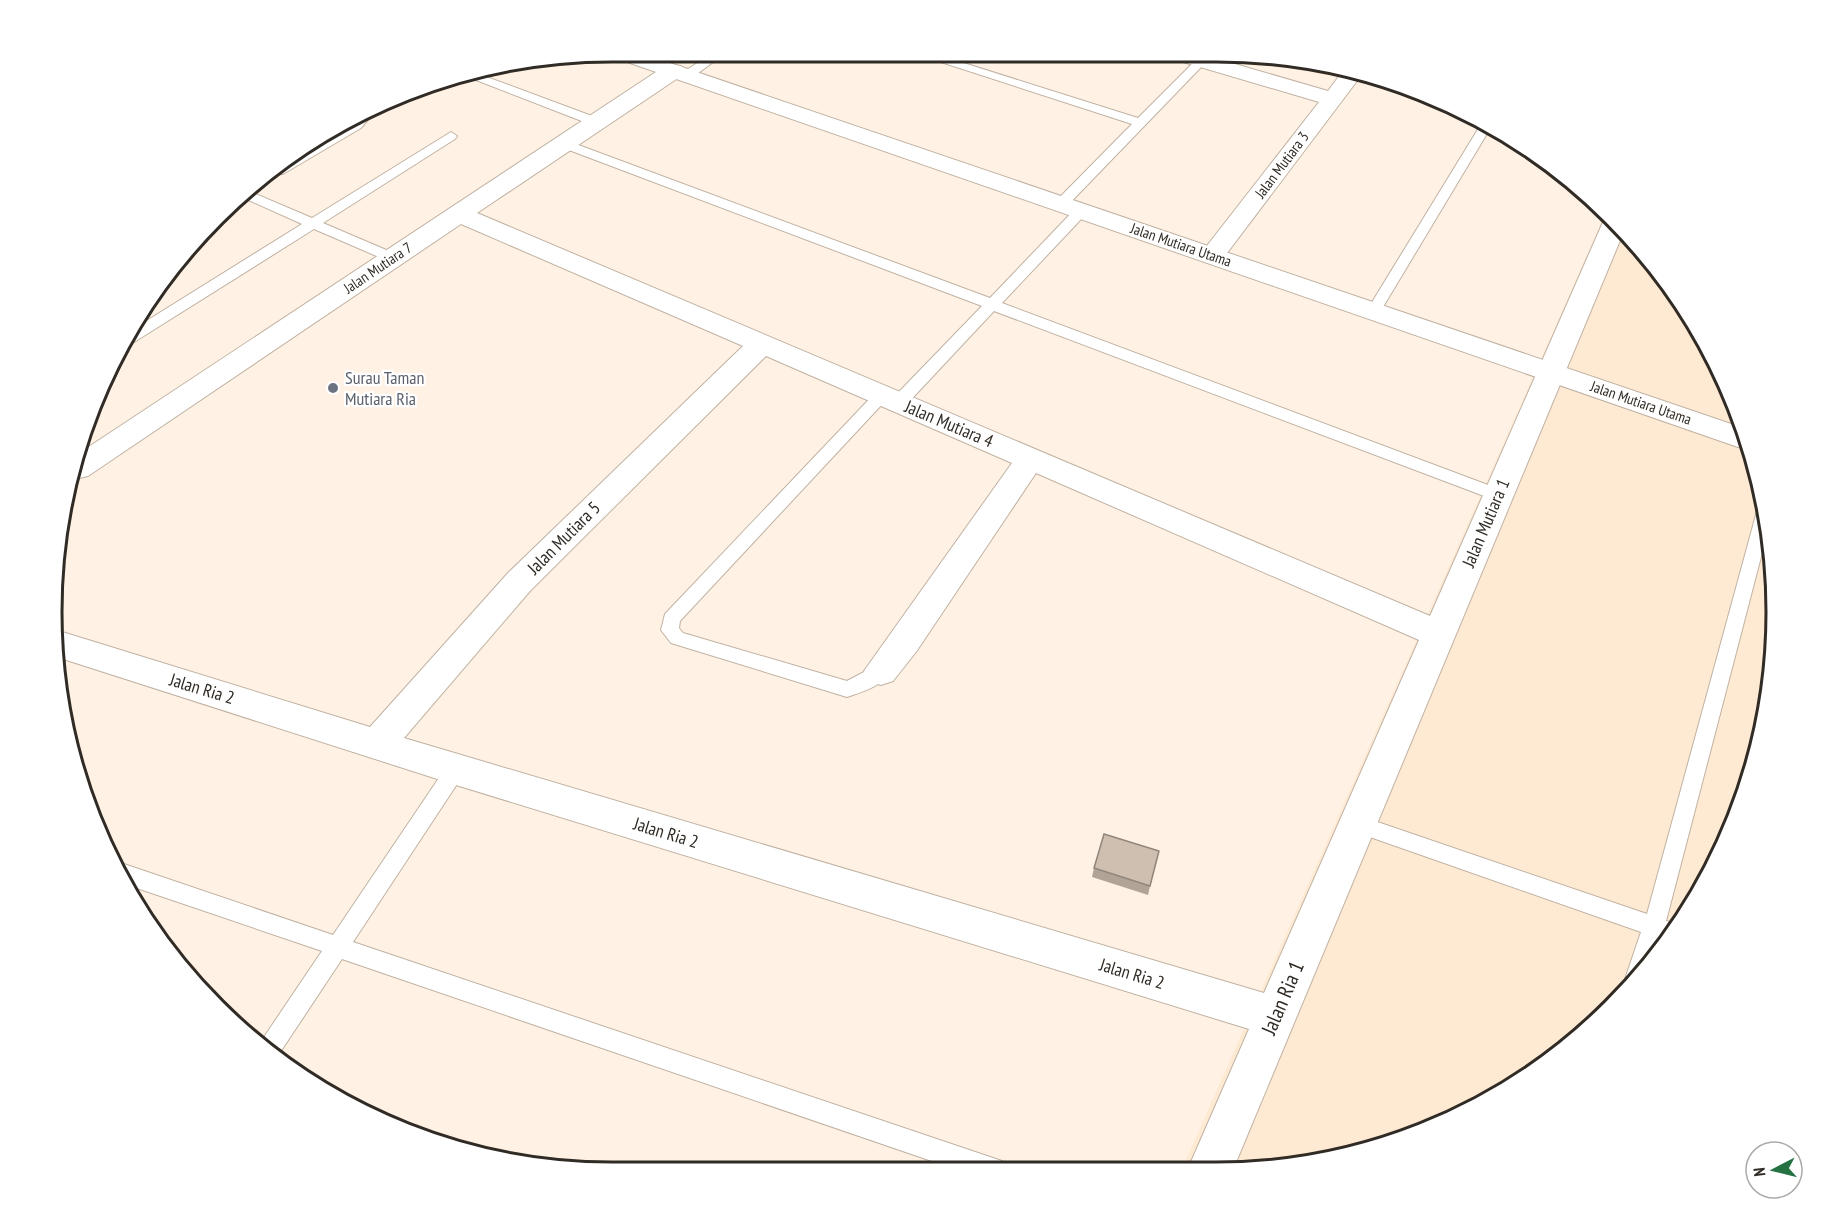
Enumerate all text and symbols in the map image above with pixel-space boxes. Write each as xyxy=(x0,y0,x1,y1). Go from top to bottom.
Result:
street label: Jalan Mutiara 3 xyxy=(1250,128,1313,203)
street label: Jalan Mutiara Utama xyxy=(1127,218,1234,271)
street label: Jalan Mutiara 7 xyxy=(339,238,416,298)
place label: Surau Taman Mutiara Ria xyxy=(345,366,424,410)
street label: Jalan Mutiara Utama xyxy=(1587,376,1694,429)
marker: Surau Taman Mutiara Ria xyxy=(326,381,340,395)
street label: Jalan Mutiara 4 xyxy=(900,394,997,452)
street label: Jalan Mutiara 1 xyxy=(1456,475,1514,572)
street label: Jalan Mutiara 5 xyxy=(522,496,605,580)
street label: Jalan Ria 2 xyxy=(166,668,237,709)
street label: Jalan Ria 2 xyxy=(630,812,701,853)
street label: Jalan Ria 2 xyxy=(1096,953,1167,994)
street label: Jalan Ria 1 xyxy=(1255,957,1310,1040)
north arrow xyxy=(1744,1140,1804,1200)
text: N xyxy=(1749,1166,1770,1177)

